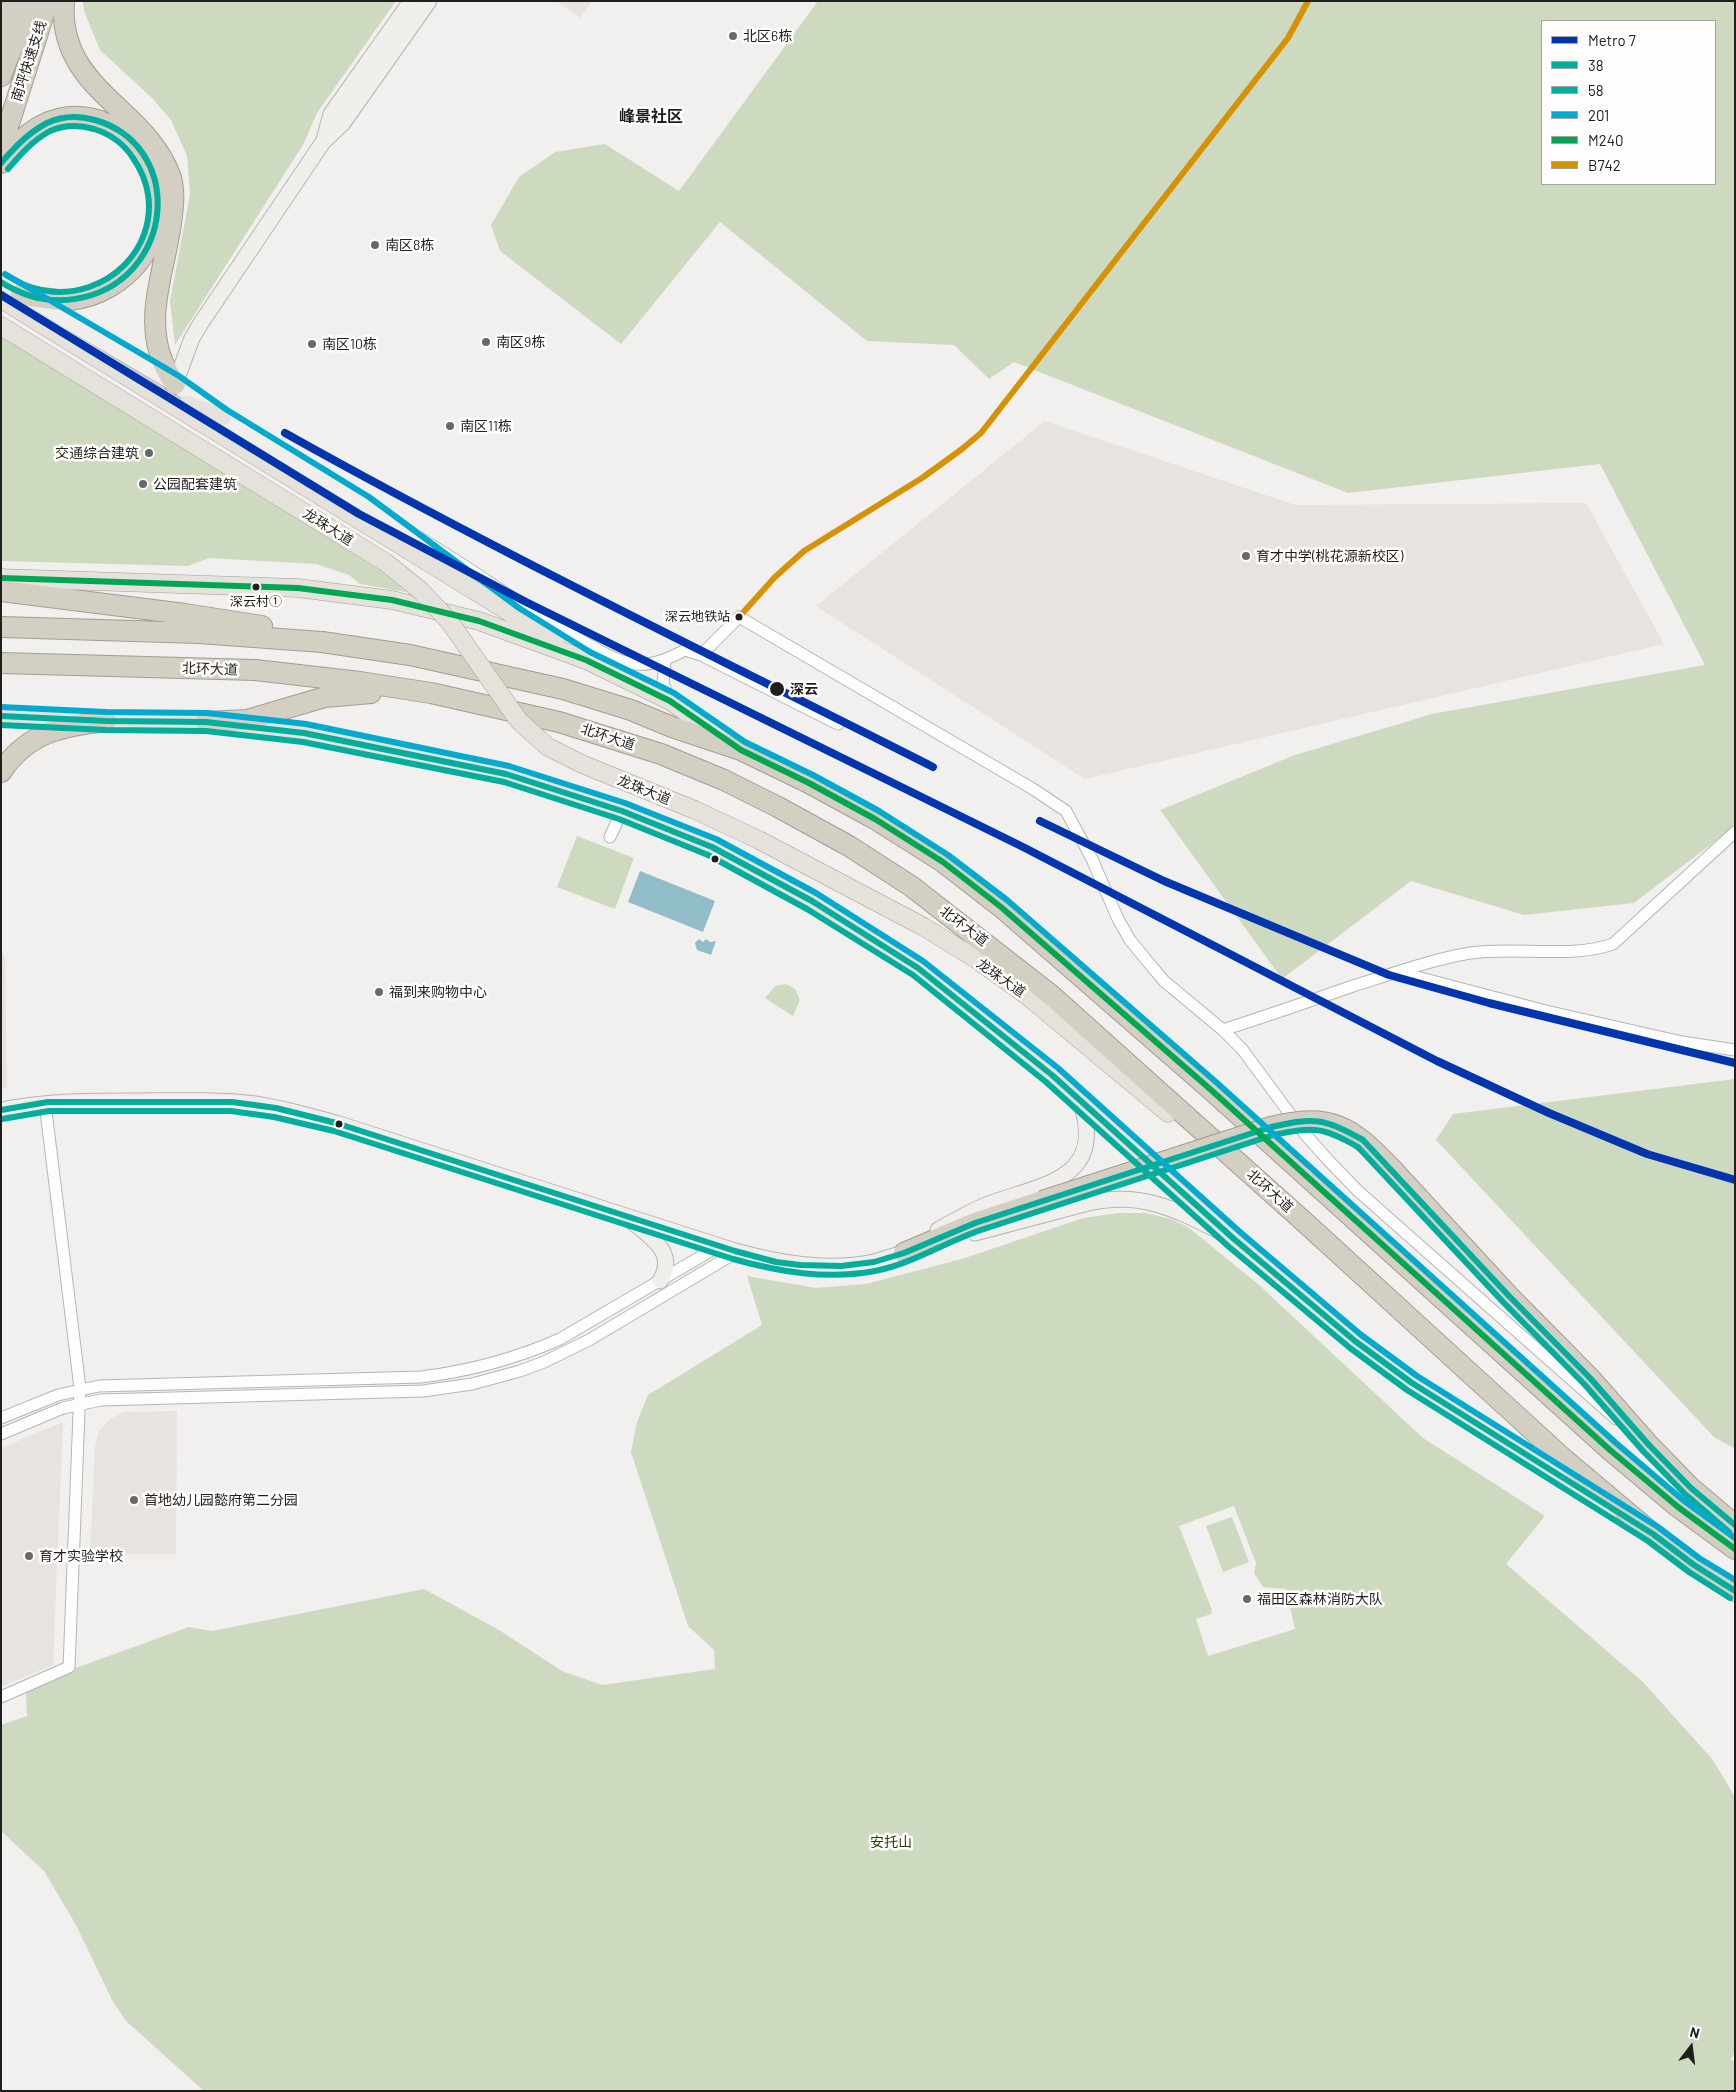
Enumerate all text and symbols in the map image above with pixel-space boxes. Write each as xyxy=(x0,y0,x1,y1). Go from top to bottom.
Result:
street label: 南坪快速支线 xyxy=(8,18,50,104)
legend xyxy=(1541,20,1716,185)
place label: 北区6栋 xyxy=(743,28,792,44)
marker: 北区6栋 xyxy=(727,30,739,42)
text: Metro 7 xyxy=(1588,31,1636,49)
text: 38 xyxy=(1588,56,1604,74)
text: 58 xyxy=(1588,81,1604,99)
text: 201 xyxy=(1588,106,1609,124)
district label: 峰景社区 xyxy=(619,107,683,127)
text: M240 xyxy=(1588,131,1624,149)
text: B742 xyxy=(1588,156,1621,174)
place label: 南区8栋 xyxy=(385,237,434,253)
marker: 南区8栋 xyxy=(369,239,381,251)
place label: 南区9栋 xyxy=(496,334,545,350)
place label: 南区10栋 xyxy=(322,336,377,352)
marker: 南区9栋 xyxy=(480,336,492,348)
marker: 南区10栋 xyxy=(306,338,318,350)
place label: 南区11栋 xyxy=(460,418,512,434)
marker: 南区11栋 xyxy=(444,420,456,432)
place label: 交通综合建筑 xyxy=(55,445,139,461)
marker: 交通综合建筑 xyxy=(143,447,155,459)
place label: 公园配套建筑 xyxy=(153,476,237,492)
marker: 公园配套建筑 xyxy=(137,478,149,490)
street label: 龙珠大道 xyxy=(300,505,356,549)
place label: 育才中学(桃花源新校区) xyxy=(1256,548,1403,564)
marker: 育才中学(桃花源新校区) xyxy=(1240,550,1252,562)
marker: 深云村① xyxy=(251,582,261,592)
place label: 深云村① xyxy=(230,594,282,610)
place label: 深云地铁站 xyxy=(665,609,730,625)
marker: 深云地铁站 xyxy=(734,612,744,622)
street label: 北环大道 xyxy=(182,660,238,678)
marker: 深云 xyxy=(768,680,786,698)
place label: 深云 xyxy=(790,681,818,697)
street label: 北环大道 xyxy=(579,720,637,754)
street label: 龙珠大道 xyxy=(615,772,673,808)
unlabelled marker xyxy=(710,854,720,864)
street label: 北环大道 xyxy=(937,902,991,950)
street label: 龙珠大道 xyxy=(973,955,1029,1001)
place label: 福到来购物中心 xyxy=(389,984,487,1000)
marker: 福到来购物中心 xyxy=(373,986,385,998)
unlabelled marker xyxy=(334,1119,344,1129)
street label: 北环大道 xyxy=(1244,1166,1296,1216)
place label: 首地幼儿园懿府第二分园 xyxy=(144,1492,298,1508)
marker: 首地幼儿园懿府第二分园 xyxy=(128,1494,140,1506)
place label: 育才实验学校 xyxy=(39,1548,123,1564)
marker: 育才实验学校 xyxy=(23,1550,35,1562)
place label: 福田区森林消防大队 xyxy=(1257,1591,1383,1607)
marker: 福田区森林消防大队 xyxy=(1241,1593,1253,1605)
park label: 安托山 xyxy=(870,1834,912,1850)
north arrow xyxy=(1666,2022,1716,2072)
text: N xyxy=(1688,2023,1702,2041)

